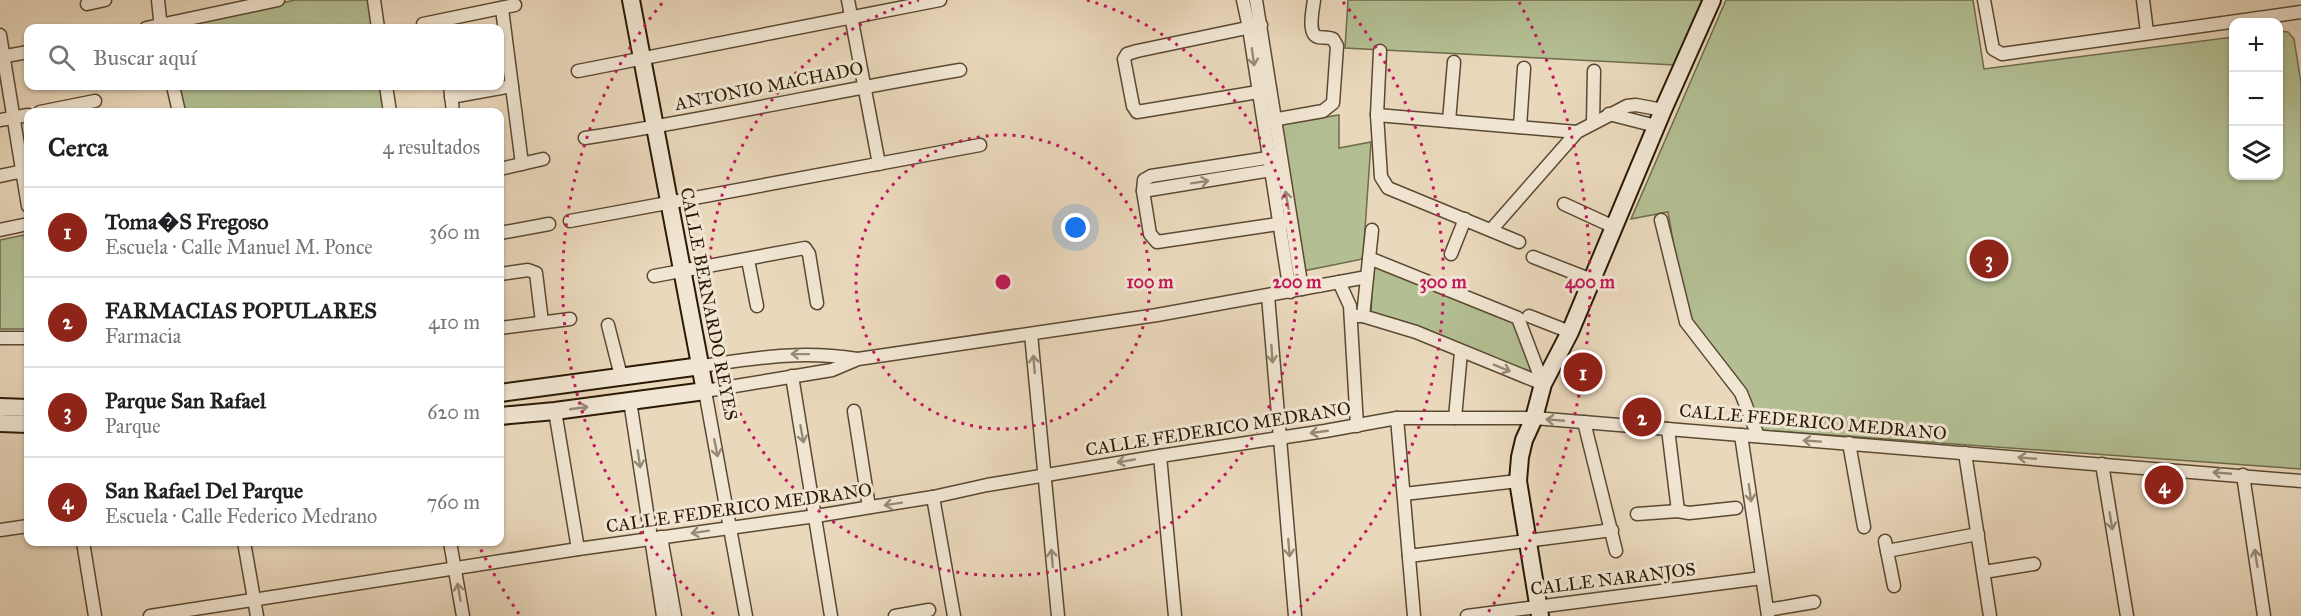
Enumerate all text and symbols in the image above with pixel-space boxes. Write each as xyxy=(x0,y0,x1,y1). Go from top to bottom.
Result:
map controls xyxy=(2229,18,2283,180)
button: + xyxy=(2229,18,2283,72)
search box xyxy=(24,24,504,90)
icon: search xyxy=(45,41,78,74)
text: Buscar aquí xyxy=(93,44,196,71)
one-way arrow xyxy=(1248,47,1259,67)
street label: ANTONIO MACHADO xyxy=(672,57,865,115)
button: − xyxy=(2229,72,2283,126)
button: layers xyxy=(2229,126,2283,180)
text: Cerca xyxy=(48,131,108,163)
text: 4 resultados xyxy=(382,135,480,159)
one-way arrow xyxy=(1190,176,1210,187)
street label: CALLE BERNARDO REYES xyxy=(676,186,742,422)
one-way arrow xyxy=(1282,191,1293,211)
text: Toma�S Fregoso xyxy=(105,208,269,235)
your location xyxy=(1061,213,1090,242)
text: 1 xyxy=(64,220,71,244)
text: 360 m xyxy=(429,220,480,244)
text: Escuela · Calle Manuel M. Ponce xyxy=(105,235,373,259)
pin: 3 xyxy=(1970,236,2008,282)
text: 100 m xyxy=(1127,271,1174,293)
text: 200 m xyxy=(1273,271,1322,293)
text: 300 m xyxy=(1419,271,1467,294)
text: 400 m xyxy=(1565,271,1616,294)
centre of rings xyxy=(993,272,1013,292)
text: FARMACIAS POPULARES xyxy=(105,297,377,324)
text: 2 xyxy=(63,310,72,334)
text: 410 m xyxy=(428,310,480,334)
text: Farmacia xyxy=(105,324,181,348)
one-way arrow xyxy=(1267,344,1278,364)
one-way arrow xyxy=(791,348,811,360)
pin: 1 xyxy=(1564,350,1602,394)
one-way arrow xyxy=(1028,354,1039,374)
one-way arrow xyxy=(1492,363,1511,374)
text: Parque San Rafael xyxy=(105,387,266,414)
pin: 2 xyxy=(1622,394,1662,440)
street label: CALLE FEDERICO MEDRANO xyxy=(1084,397,1352,461)
street label: CALLE FEDERICO MEDRANO xyxy=(1678,399,1948,445)
text: 3 xyxy=(64,400,72,424)
text: 620 m xyxy=(427,400,480,424)
one-way arrow xyxy=(568,402,588,413)
text: Parque xyxy=(105,414,161,438)
one-way arrow xyxy=(1546,414,1565,425)
one-way arrow xyxy=(797,423,808,443)
one-way arrow xyxy=(1309,426,1329,437)
one-way arrow xyxy=(1803,435,1823,446)
one-way arrow xyxy=(711,438,722,457)
one-way arrow xyxy=(634,449,645,468)
one-way arrow xyxy=(2018,452,2038,463)
one-way arrow xyxy=(1117,456,1136,467)
pin: 4 xyxy=(2144,462,2184,508)
one-way arrow xyxy=(2212,467,2232,478)
text: San Rafael Del Parque xyxy=(105,477,303,504)
street label: CALLE FEDERICO MEDRANO xyxy=(605,478,873,538)
one-way arrow xyxy=(1744,482,1755,502)
text: 4 xyxy=(62,490,73,514)
text: 760 m xyxy=(426,490,480,514)
one-way arrow xyxy=(883,498,903,509)
text: Escuela · Calle Federico Medrano xyxy=(105,504,377,528)
one-way arrow xyxy=(2106,511,2117,531)
one-way arrow xyxy=(690,526,710,537)
one-way arrow xyxy=(1284,538,1295,558)
one-way arrow xyxy=(1046,548,1057,568)
one-way arrow xyxy=(2250,549,2261,569)
street label: CALLE NARANJOS xyxy=(1529,558,1697,601)
one-way arrow xyxy=(453,583,464,602)

